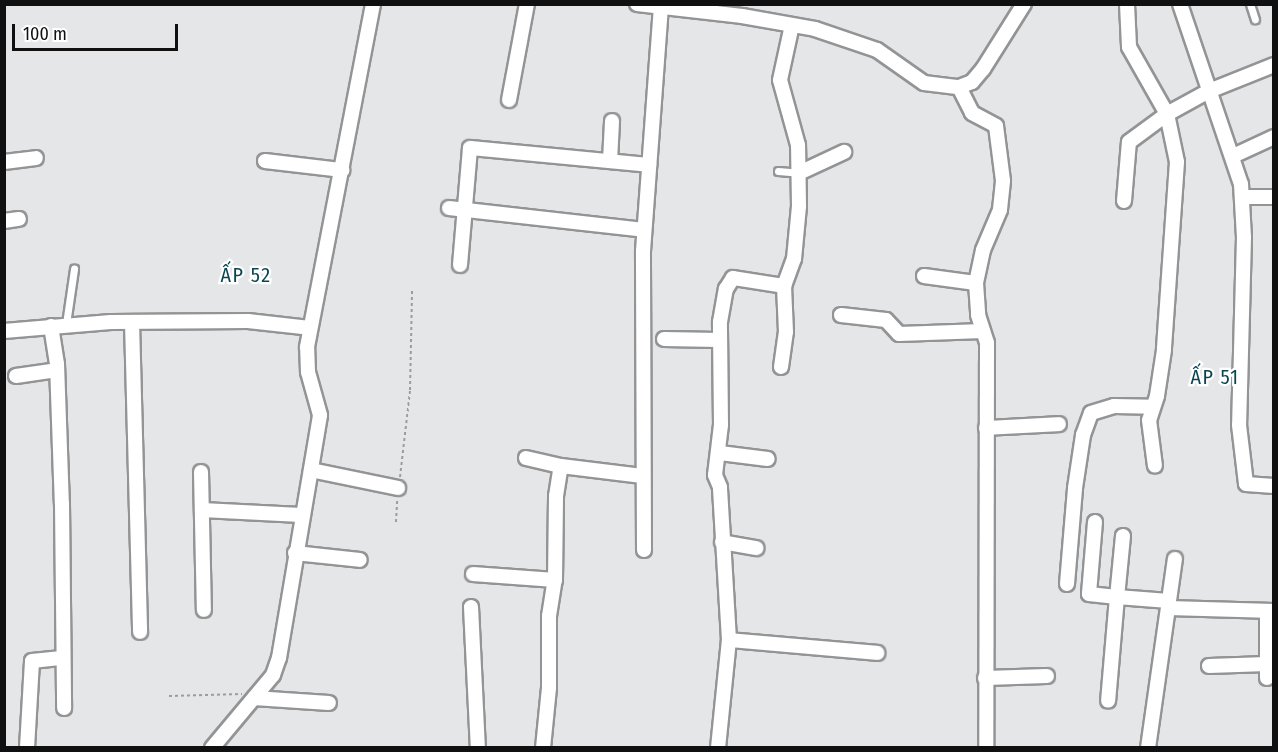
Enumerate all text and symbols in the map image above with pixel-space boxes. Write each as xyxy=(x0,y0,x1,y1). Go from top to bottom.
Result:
scale bar xyxy=(15,12,182,50)
text: 100 m xyxy=(23,23,67,45)
district label: ẤP 52 xyxy=(221,263,271,287)
district label: ẤP 51 xyxy=(1190,365,1240,389)

